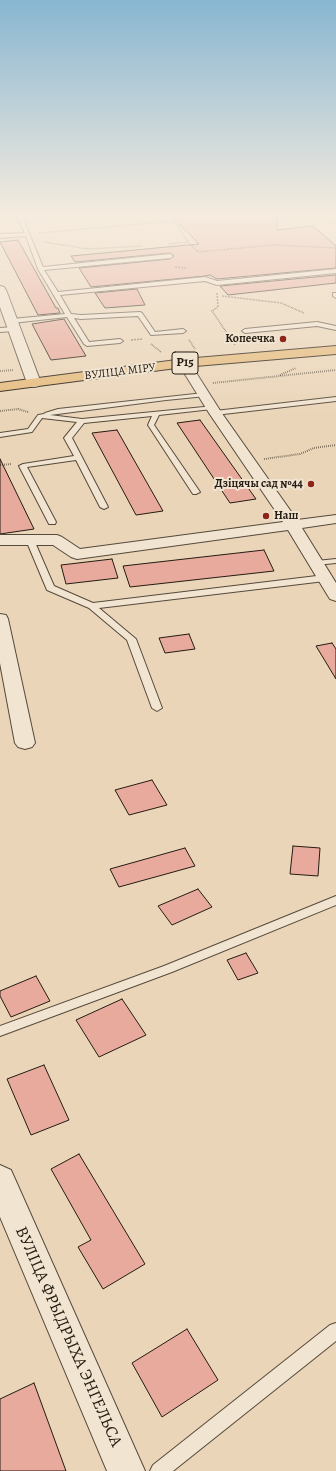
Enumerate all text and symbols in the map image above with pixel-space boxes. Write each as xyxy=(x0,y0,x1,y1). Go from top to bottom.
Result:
place label: Копеечка xyxy=(225,332,275,346)
marker: Копеечка xyxy=(278,334,288,344)
road number: Р15 xyxy=(172,352,198,374)
street label: ВУЛІЦА МІРУ xyxy=(84,360,156,384)
place label: Дзіцячы сад №44 xyxy=(215,477,303,491)
marker: Дзіцячы сад №44 xyxy=(306,479,316,489)
place label: Наш xyxy=(274,509,298,523)
marker: Наш xyxy=(261,511,271,521)
street label: ВУЛІЦА ФРЫДРЫХА ЭНГЕЛЬСА xyxy=(10,1224,126,1450)

